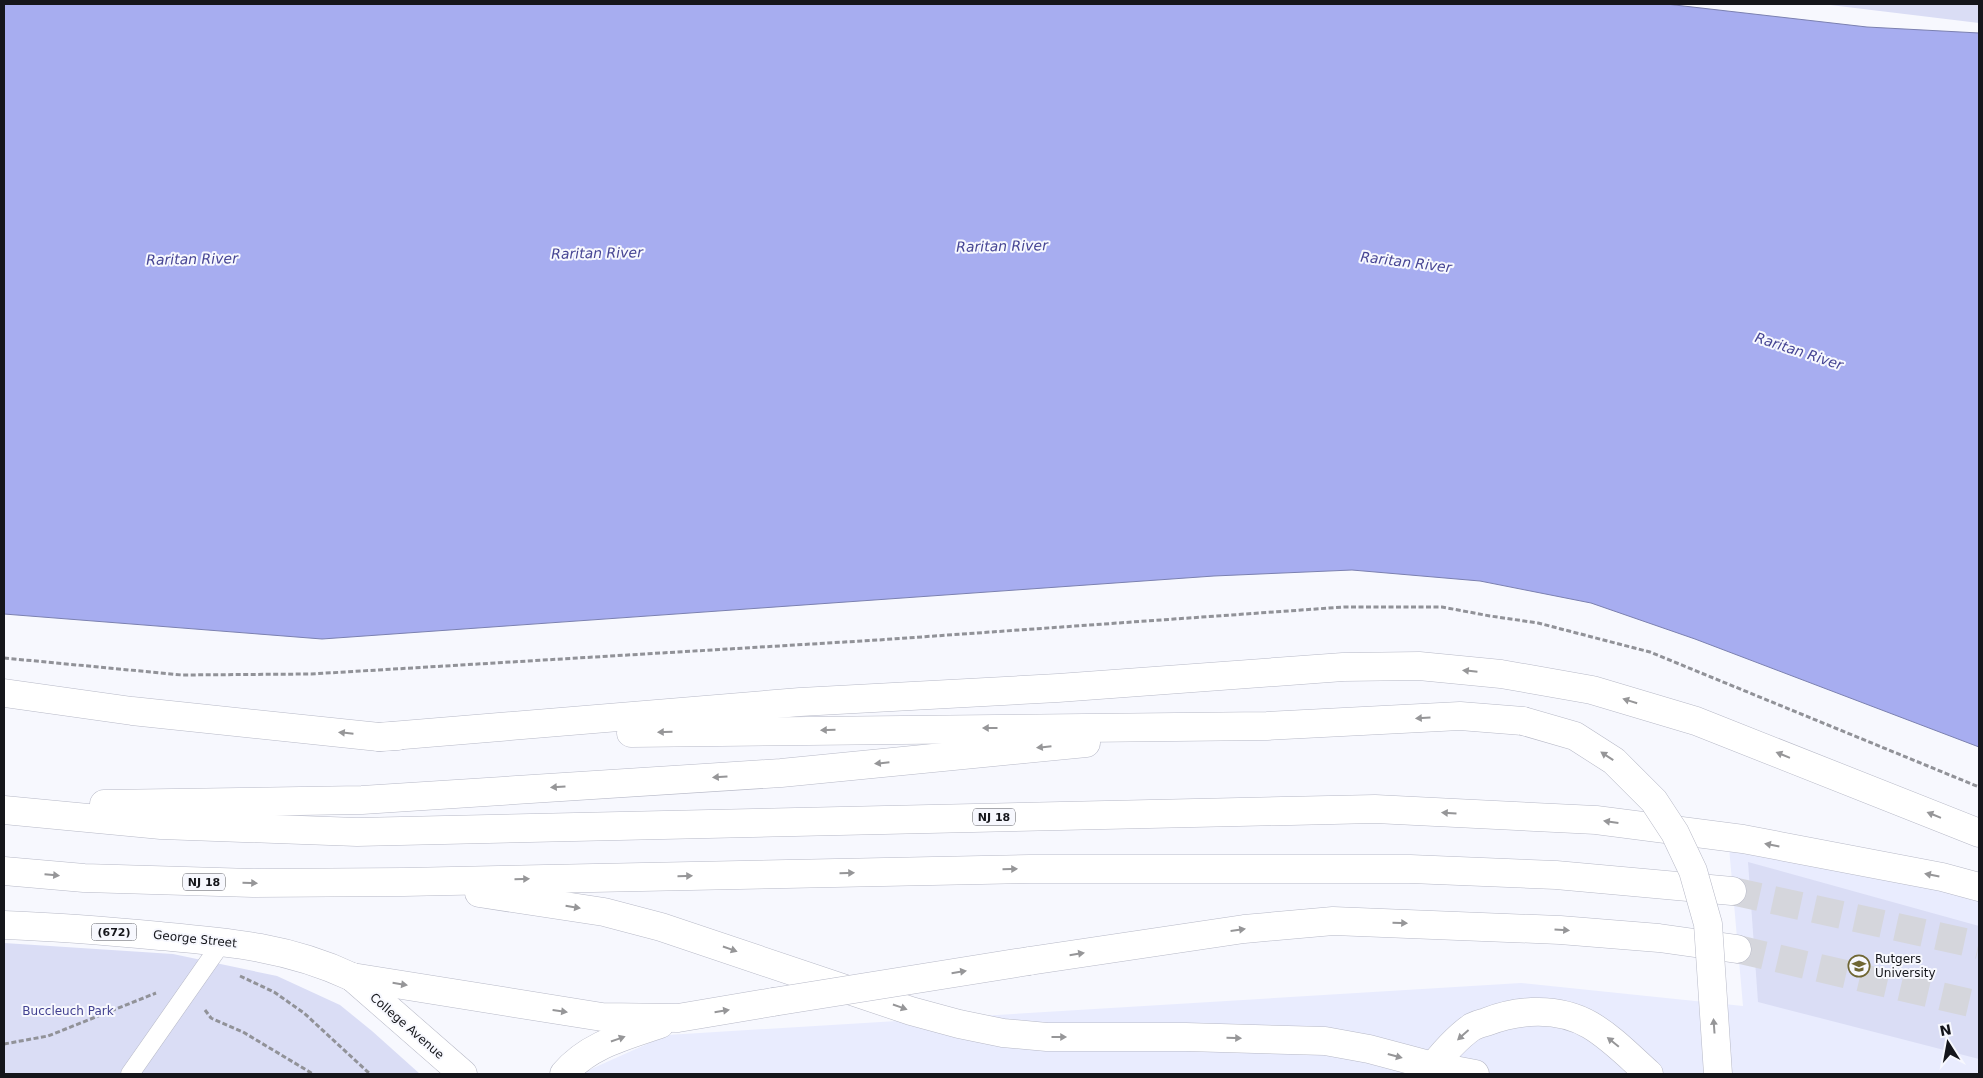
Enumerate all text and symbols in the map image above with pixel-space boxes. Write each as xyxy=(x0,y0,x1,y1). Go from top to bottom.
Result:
water label: Raritan River xyxy=(956,237,1049,255)
water label: Raritan River xyxy=(551,244,644,262)
water label: Raritan River xyxy=(1360,248,1454,276)
water label: Raritan River xyxy=(146,250,239,268)
water label: Raritan River xyxy=(1753,329,1846,373)
one-way arrow xyxy=(1462,667,1478,675)
one-way arrow xyxy=(1622,696,1637,704)
one-way arrow xyxy=(1414,714,1430,722)
one-way arrow xyxy=(982,724,998,732)
one-way arrow xyxy=(820,726,836,734)
one-way arrow xyxy=(657,728,673,736)
one-way arrow xyxy=(337,729,353,737)
one-way arrow xyxy=(1036,743,1052,751)
one-way arrow xyxy=(1600,751,1613,761)
one-way arrow xyxy=(1775,751,1790,759)
one-way arrow xyxy=(874,759,890,767)
one-way arrow xyxy=(712,773,728,781)
one-way arrow xyxy=(550,783,566,791)
one-way arrow xyxy=(1441,808,1457,816)
road number: NJ 18 xyxy=(973,809,1015,826)
one-way arrow xyxy=(1926,811,1941,819)
one-way arrow xyxy=(1603,818,1619,826)
one-way arrow xyxy=(1764,840,1780,848)
one-way arrow xyxy=(1002,865,1018,873)
one-way arrow xyxy=(840,869,856,877)
one-way arrow xyxy=(1924,870,1940,878)
one-way arrow xyxy=(45,872,61,880)
one-way arrow xyxy=(677,872,693,880)
road number: NJ 18 xyxy=(183,874,225,890)
one-way arrow xyxy=(515,875,531,883)
one-way arrow xyxy=(242,879,258,887)
one-way arrow xyxy=(565,904,581,912)
one-way arrow xyxy=(1392,919,1408,927)
road number: (672) xyxy=(92,924,136,940)
one-way arrow xyxy=(1230,925,1246,933)
one-way arrow xyxy=(1554,926,1570,934)
street label: George Street xyxy=(152,928,238,950)
one-way arrow xyxy=(722,946,737,953)
one-way arrow xyxy=(1069,949,1085,957)
place label: Rutgers University xyxy=(1875,952,1936,980)
school or university icon: Rutgers University xyxy=(1847,954,1871,978)
one-way arrow xyxy=(952,968,968,976)
one-way arrow xyxy=(392,981,408,989)
street label: College Avenue xyxy=(367,990,447,1062)
one-way arrow xyxy=(893,1003,908,1011)
park label: Buccleuch Park xyxy=(22,1004,114,1018)
one-way arrow xyxy=(714,1006,730,1014)
one-way arrow xyxy=(553,1007,569,1015)
one-way arrow xyxy=(1710,1017,1718,1033)
north arrow xyxy=(1923,1018,1973,1068)
text: N xyxy=(1938,1021,1953,1039)
one-way arrow xyxy=(1458,1029,1470,1041)
one-way arrow xyxy=(1051,1033,1067,1041)
one-way arrow xyxy=(1227,1034,1243,1042)
one-way arrow xyxy=(611,1035,626,1043)
one-way arrow xyxy=(1606,1036,1619,1047)
one-way arrow xyxy=(1388,1052,1403,1060)

